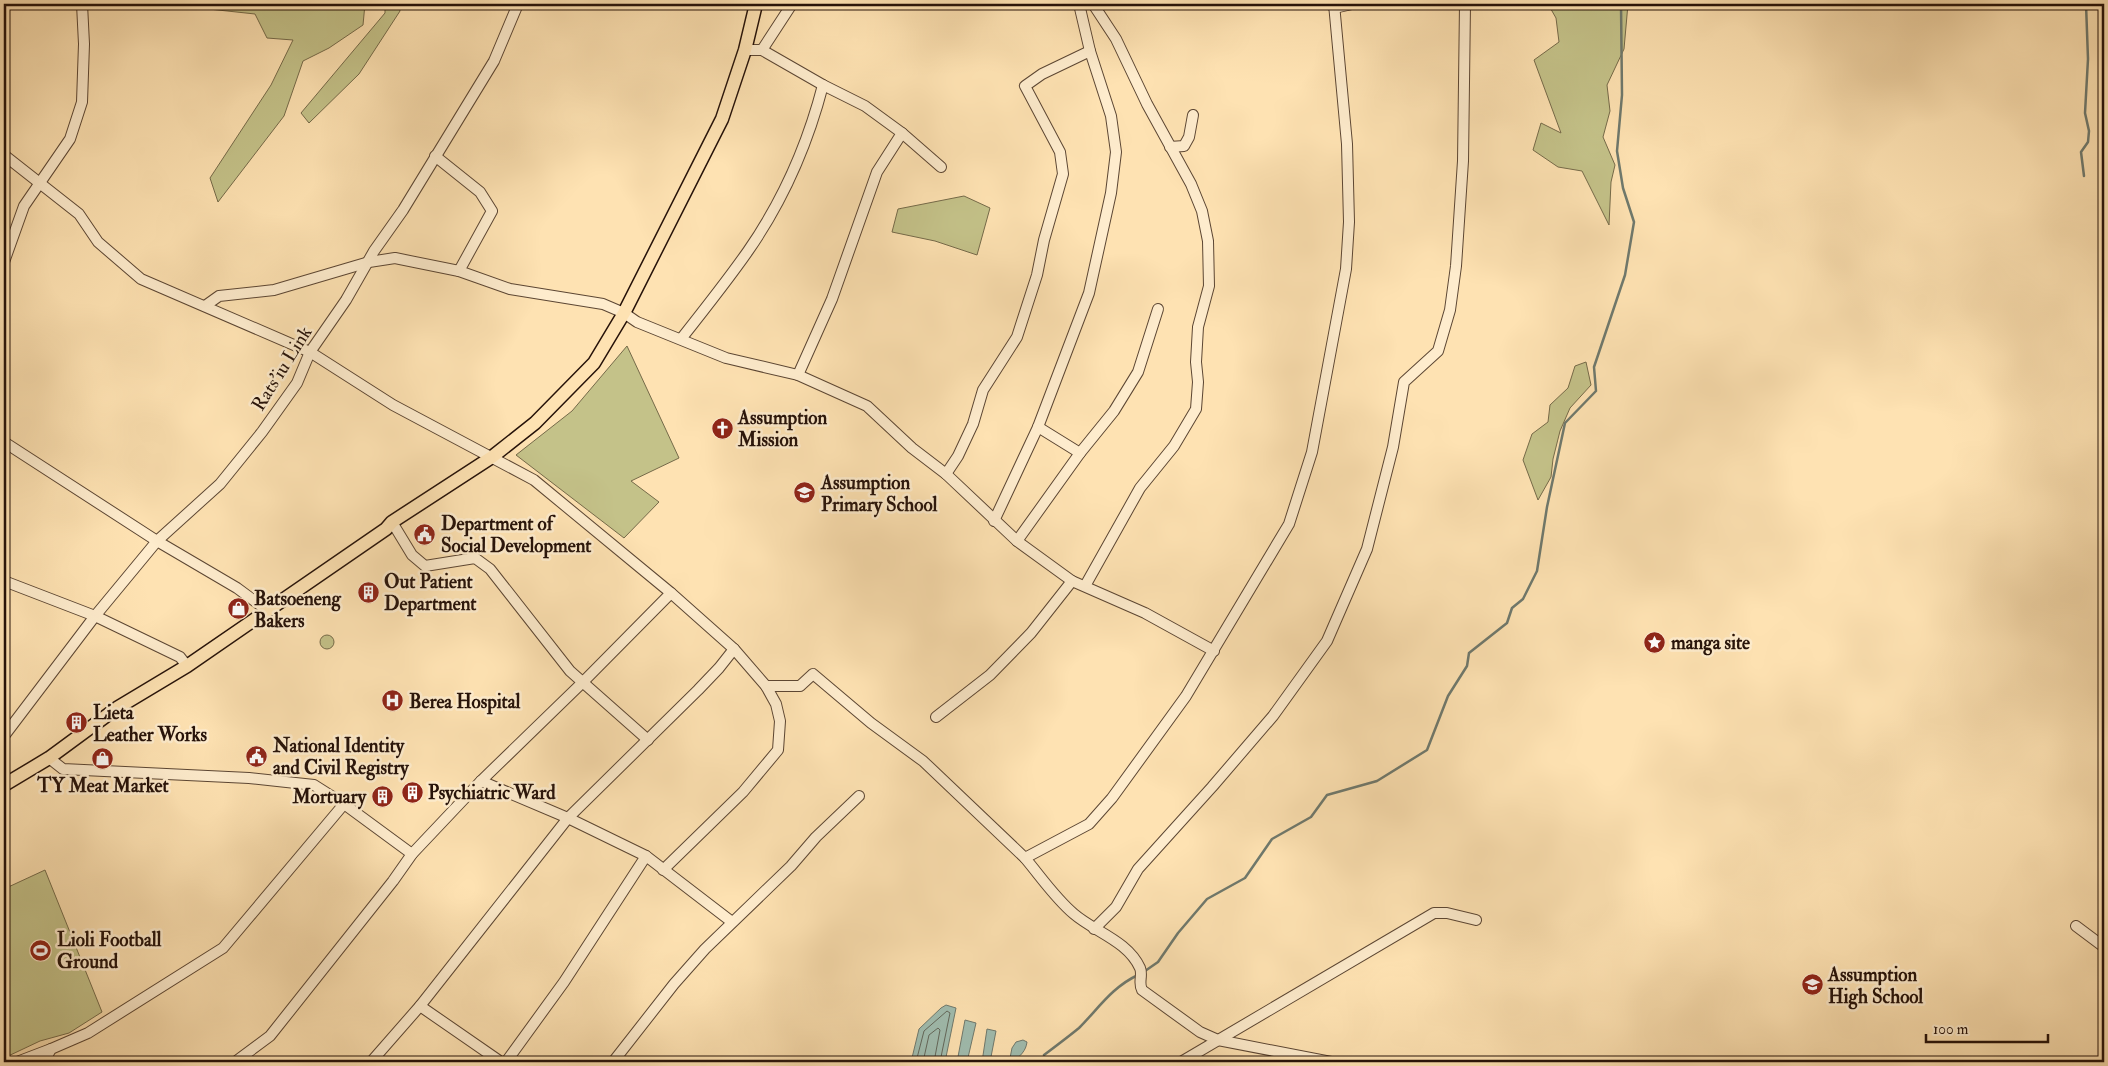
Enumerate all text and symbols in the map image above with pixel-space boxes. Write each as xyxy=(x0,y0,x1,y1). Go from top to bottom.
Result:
street label: Rats'iu Link xyxy=(246,322,317,415)
place label: Assumption Mission xyxy=(737,406,827,452)
church icon: Assumption Mission xyxy=(710,416,734,440)
place label: Assumption Primary School xyxy=(820,471,937,518)
school or university icon: Assumption Primary School xyxy=(793,481,817,505)
place label: Department of Social Development xyxy=(441,512,592,559)
public building icon: Department of Social Development xyxy=(413,522,437,546)
place label: Out Patient Department xyxy=(384,570,477,617)
building icon: Out Patient Department xyxy=(356,580,380,604)
place label: Batsoeneng Bakers xyxy=(254,587,342,633)
shop icon: Batsoeneng Bakers xyxy=(226,597,250,621)
place icon: manga site xyxy=(1643,630,1667,654)
place label: manga site xyxy=(1671,631,1750,656)
hospital icon: Berea Hospital xyxy=(381,689,405,713)
place label: Berea Hospital xyxy=(409,690,521,715)
place label: Lieta Leather Works xyxy=(93,701,207,747)
building icon: Lieta Leather Works xyxy=(65,711,89,735)
place label: National Identity and Civil Registry xyxy=(272,734,409,781)
public building icon: National Identity and Civil Registry xyxy=(245,744,269,768)
shop icon: TY Meat Market xyxy=(91,747,115,771)
place label: TY Meat Market xyxy=(36,774,170,798)
building icon: Psychiatric Ward xyxy=(400,780,424,804)
place label: Psychiatric Ward xyxy=(428,781,556,806)
building icon: Mortuary xyxy=(370,784,394,808)
place label: Mortuary xyxy=(292,785,367,810)
place label: Lioli Football Ground xyxy=(57,928,162,974)
sports icon: Lioli Football Ground xyxy=(29,938,53,962)
place label: Assumption High School xyxy=(1827,963,1923,1010)
school or university icon: Assumption High School xyxy=(1800,973,1824,997)
scale bar xyxy=(1926,1011,2048,1043)
text: 100 m xyxy=(1933,1020,1969,1039)

